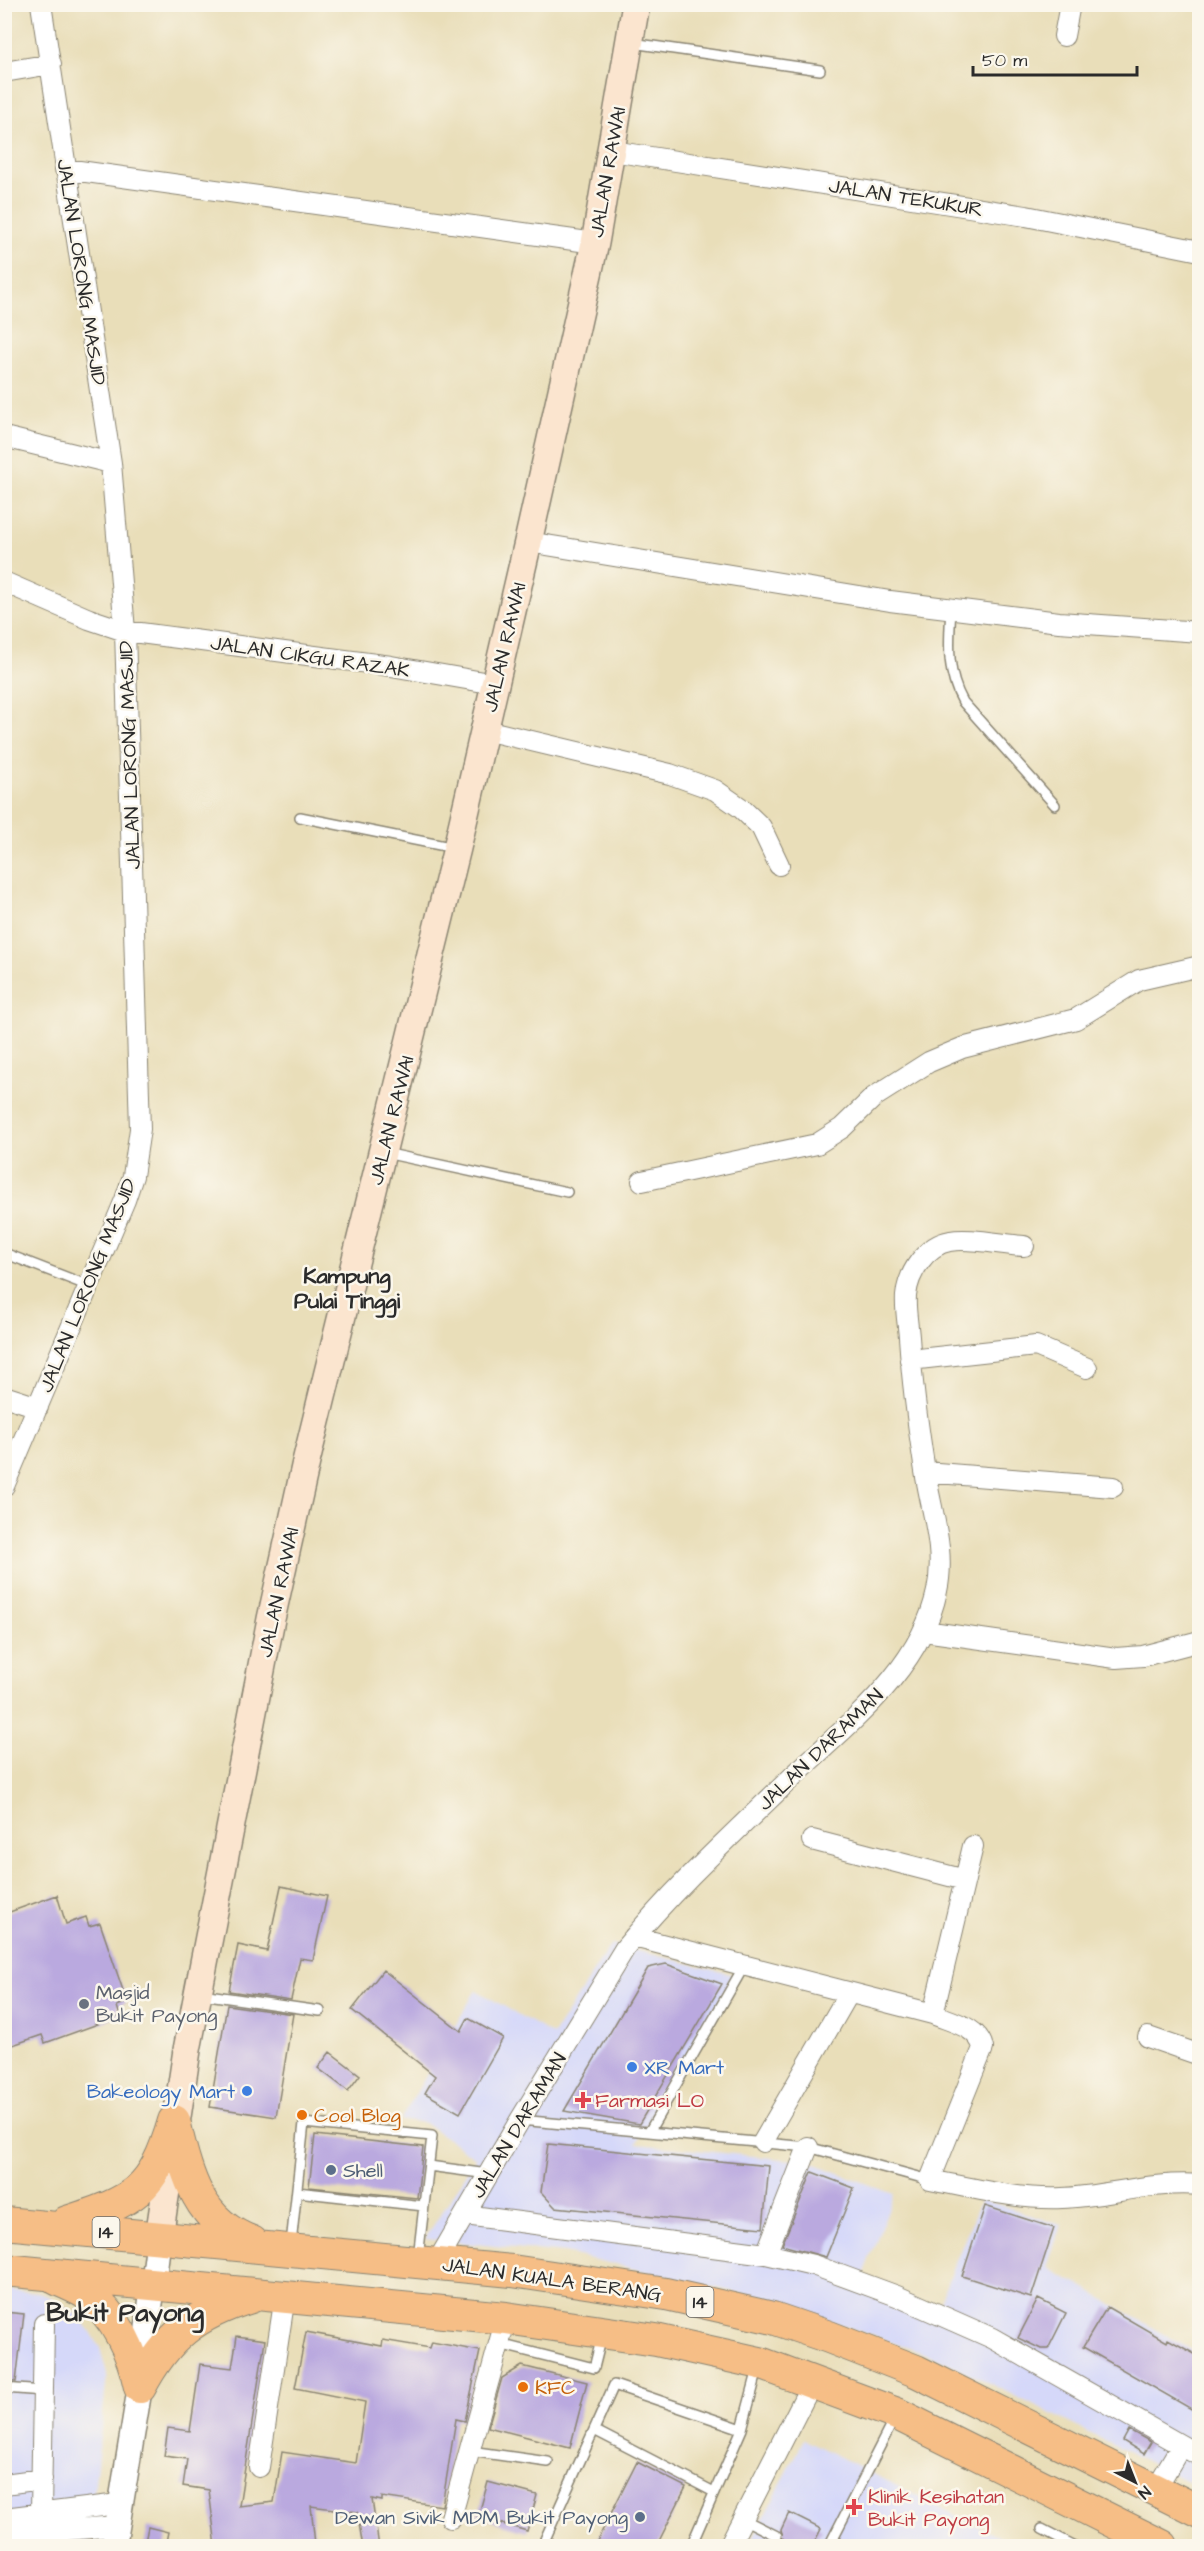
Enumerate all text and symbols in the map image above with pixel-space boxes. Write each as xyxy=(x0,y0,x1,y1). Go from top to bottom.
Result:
scale bar xyxy=(973,39,1136,77)
text: 50 m xyxy=(982,48,1027,73)
street label: JALAN RAWAI xyxy=(583,105,633,240)
street label: JALAN LORONG MASJID xyxy=(49,157,113,387)
street label: JALAN TEKUKUR xyxy=(827,172,985,224)
street label: JALAN RAWAI xyxy=(476,580,533,715)
street label: JALAN CIKGU RAZAK xyxy=(209,629,411,685)
street label: JALAN LORONG MASJID xyxy=(112,640,148,870)
street label: JALAN RAWAI xyxy=(362,1053,422,1188)
street label: JALAN LORONG MASJID xyxy=(32,1174,144,1397)
district label: Kampung Pulai Tinggi xyxy=(294,1261,401,1318)
street label: JALAN RAWAI xyxy=(252,1525,306,1660)
street label: JALAN DARAMAN xyxy=(751,1682,890,1817)
place label: Masjid Bukit Payong xyxy=(96,1979,217,2031)
marker: Masjid Bukit Payong xyxy=(77,1997,91,2011)
street label: JALAN DARAMAN xyxy=(464,2047,573,2204)
place label: XR Mart xyxy=(644,2054,724,2082)
marker: XR Mart xyxy=(625,2060,639,2074)
place label: Bakeology Mart xyxy=(87,2078,235,2107)
marker: Bakeology Mart xyxy=(240,2084,254,2098)
place label: Farmasi LO xyxy=(595,2087,704,2115)
marker: Farmasi LO xyxy=(576,2093,590,2107)
place label: Cool Blog xyxy=(314,2102,401,2131)
marker: Cool Blog xyxy=(295,2108,309,2122)
place label: Shell xyxy=(343,2157,383,2185)
marker: Shell xyxy=(324,2163,338,2177)
road number: 14 xyxy=(92,2217,120,2247)
street label: JALAN KUALA BERANG xyxy=(441,2251,663,2309)
road number: 14 xyxy=(686,2287,714,2317)
district label: Bukit Payong xyxy=(46,2295,204,2334)
place label: KFC xyxy=(535,2374,575,2402)
marker: KFC xyxy=(516,2380,530,2394)
north arrow xyxy=(1105,2452,1165,2512)
text: N xyxy=(1133,2481,1155,2504)
place label: Klinik Kesihatan Bukit Payong xyxy=(868,2483,1004,2535)
marker: Klinik Kesihatan Bukit Payong xyxy=(845,2498,863,2516)
place label: Dewan Sivik MDM Bukit Payong xyxy=(335,2504,628,2533)
marker: Dewan Sivik MDM Bukit Payong xyxy=(633,2510,647,2524)

